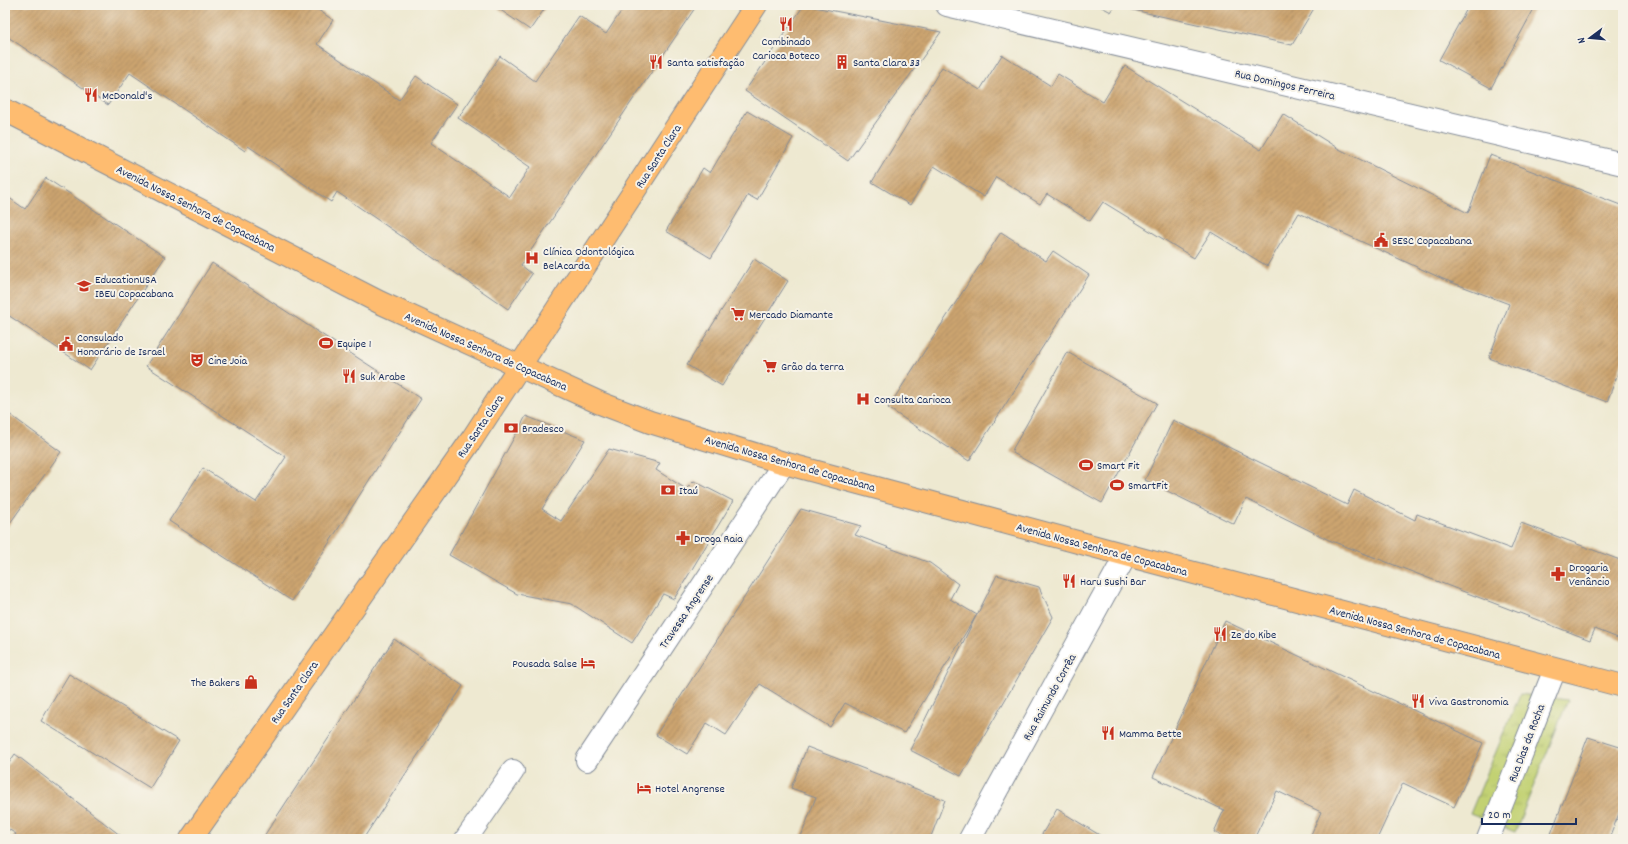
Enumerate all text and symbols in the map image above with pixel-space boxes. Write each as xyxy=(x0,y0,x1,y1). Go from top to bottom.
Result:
restaurant icon: Combinado Carioca Boteco xyxy=(778,16,794,32)
north arrow xyxy=(1570,18,1610,58)
place label: Combinado Carioca Boteco xyxy=(752,34,820,65)
text: N xyxy=(1574,35,1591,45)
restaurant icon: Santa satisfação xyxy=(648,54,664,70)
building icon: Santa Clara 33 xyxy=(834,54,850,70)
place label: Santa satisfação xyxy=(667,55,745,72)
place label: Santa Clara 33 xyxy=(853,55,920,72)
street label: Rua Domingos Ferreira xyxy=(1233,66,1337,105)
restaurant icon: McDonald's xyxy=(83,87,99,103)
place label: McDonald's xyxy=(102,88,152,105)
street label: Rua Santa Clara xyxy=(632,121,687,192)
street label: Avenida Nossa Senhora de Copacabana xyxy=(113,162,278,257)
public building icon: SESC Copacabana xyxy=(1373,232,1389,248)
place label: SESC Copacabana xyxy=(1392,233,1472,250)
place label: Clínica Odontológica BelAcarda xyxy=(543,244,635,275)
hospital icon: Clínica Odontológica BelAcarda xyxy=(524,250,540,266)
place label: EducationUSA IBEU Copacabana xyxy=(95,272,174,303)
school or university icon: EducationUSA IBEU Copacabana xyxy=(76,278,92,294)
supermarket icon: Mercado Diamante xyxy=(730,306,746,322)
place label: Mercado Diamante xyxy=(749,307,833,324)
street label: Avenida Nossa Senhora de Copacabana xyxy=(401,309,570,396)
place label: Consulado Honorário de Israel xyxy=(77,330,165,361)
sports icon: Equipe 1 xyxy=(318,335,334,351)
public building icon: Consulado Honorário de Israel xyxy=(58,336,74,352)
place label: Equipe 1 xyxy=(337,336,371,353)
theatre icon: Cine Joia xyxy=(189,352,205,368)
place label: Cine Joia xyxy=(208,353,248,370)
supermarket icon: Grão da terra xyxy=(762,358,778,374)
place label: Grão da terra xyxy=(781,359,844,376)
restaurant icon: Suk Arabe xyxy=(341,368,357,384)
place label: Suk Arabe xyxy=(360,369,405,386)
street label: Rua Santa Clara xyxy=(454,391,509,462)
hospital icon: Consulta Carioca xyxy=(855,391,871,407)
place label: Consulta Carioca xyxy=(874,392,951,409)
bank icon: Bradesco xyxy=(503,420,519,436)
place label: Bradesco xyxy=(522,421,564,438)
street label: Avenida Nossa Senhora de Copacabana xyxy=(702,432,877,497)
sports icon: Smart Fit xyxy=(1078,457,1094,473)
place label: Smart Fit xyxy=(1097,458,1140,475)
sports icon: SmartFit xyxy=(1109,477,1125,493)
place label: SmartFit xyxy=(1128,478,1169,495)
bank icon: Itaú xyxy=(660,482,676,498)
place label: Itaú xyxy=(679,483,698,500)
street label: Avenida Nossa Senhora de Copacabana xyxy=(1014,519,1189,582)
pharmacy icon: Droga Raia xyxy=(675,530,691,546)
place label: Droga Raia xyxy=(694,531,743,548)
place label: Drogaria Venâncio xyxy=(1569,560,1610,591)
pharmacy icon: Drogaria Venâncio xyxy=(1550,566,1566,582)
street label: Travessa Angrense xyxy=(656,571,719,652)
restaurant icon: Haru Sushi Bar xyxy=(1061,573,1077,589)
place label: Haru Sushi Bar xyxy=(1080,574,1146,591)
street label: Avenida Nossa Senhora de Copacabana xyxy=(1327,602,1502,665)
restaurant icon: Ze do Kibe xyxy=(1212,626,1228,642)
place label: Ze do Kibe xyxy=(1231,627,1276,644)
street label: Rua Raimundo Corrêa xyxy=(1019,651,1081,744)
hotel icon: Pousada Salse xyxy=(580,655,596,671)
place label: Pousada Salse xyxy=(512,656,577,673)
street label: Rua Santa Clara xyxy=(267,658,323,728)
shop icon: The Bakers xyxy=(243,674,259,690)
place label: The Bakers xyxy=(191,675,240,692)
restaurant icon: Viva Gastronomia xyxy=(1410,693,1426,709)
place label: Viva Gastronomia xyxy=(1429,694,1509,711)
street label: Rua Dias da Rocha xyxy=(1505,702,1550,785)
restaurant icon: Mamma Bette xyxy=(1100,725,1116,741)
place label: Mamma Bette xyxy=(1119,726,1182,743)
hotel icon: Hotel Angrense xyxy=(636,780,652,796)
place label: Hotel Angrense xyxy=(655,781,725,798)
scale bar xyxy=(1482,800,1576,826)
text: 20 m xyxy=(1488,807,1511,824)

